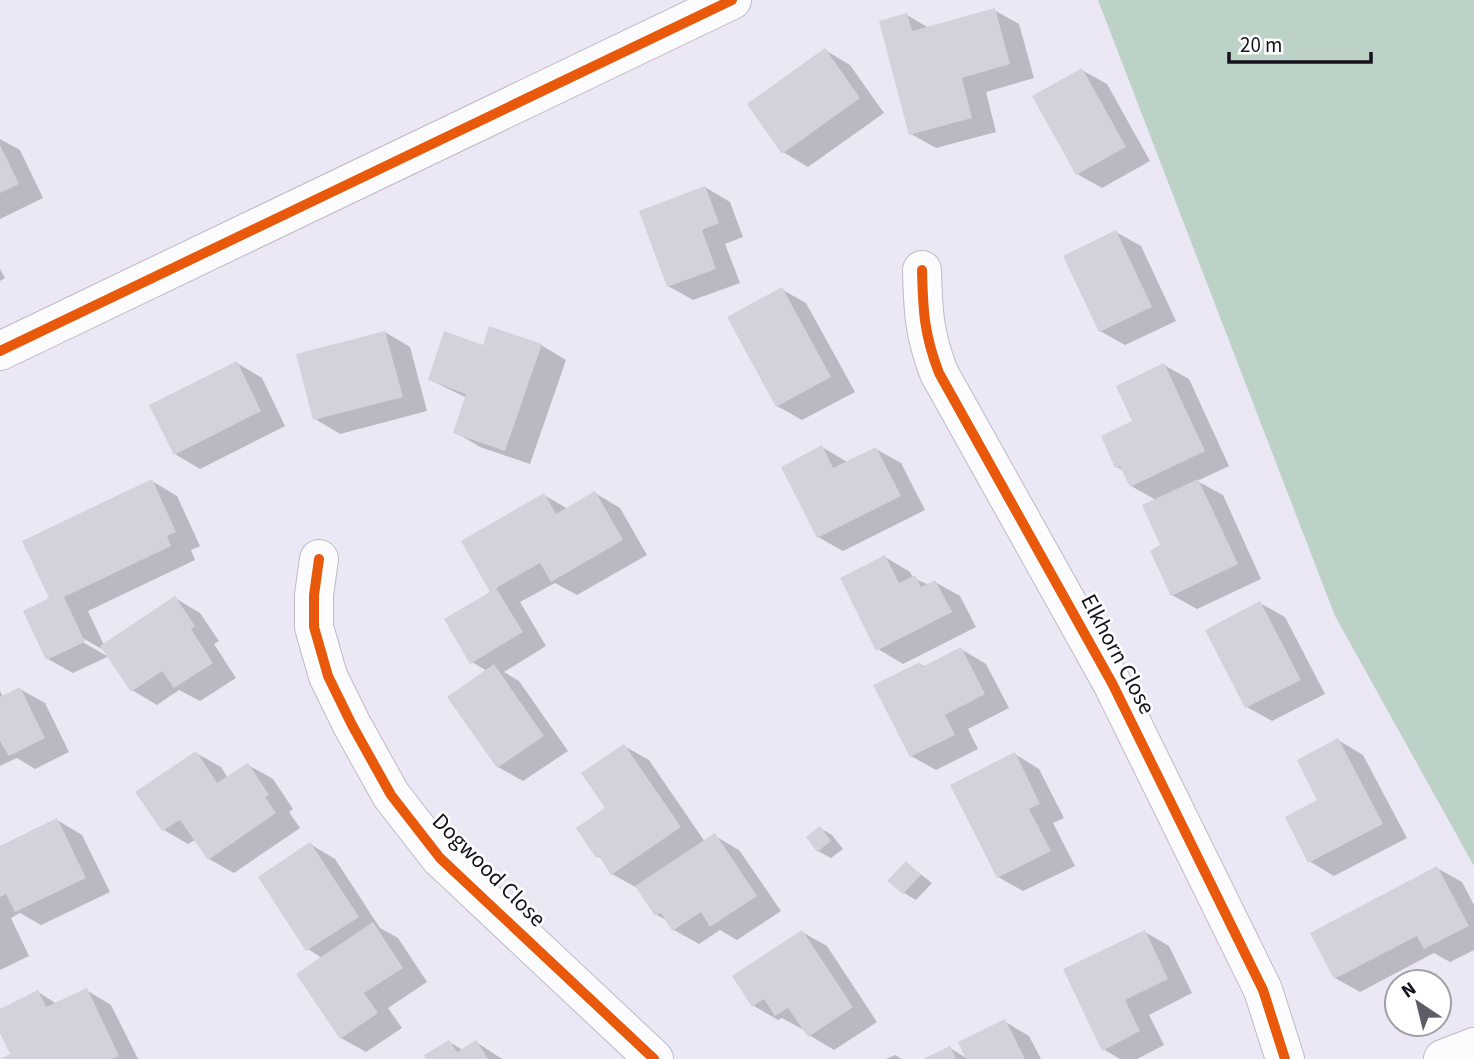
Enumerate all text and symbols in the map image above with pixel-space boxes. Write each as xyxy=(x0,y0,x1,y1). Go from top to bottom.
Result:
scale bar xyxy=(1229,21,1371,65)
text: 20 m xyxy=(1240,30,1282,60)
street label: Elkhorn Close xyxy=(1072,588,1164,720)
street label: Dogwood Close xyxy=(425,806,553,934)
north arrow xyxy=(1383,968,1453,1038)
text: N xyxy=(1396,976,1422,1005)

